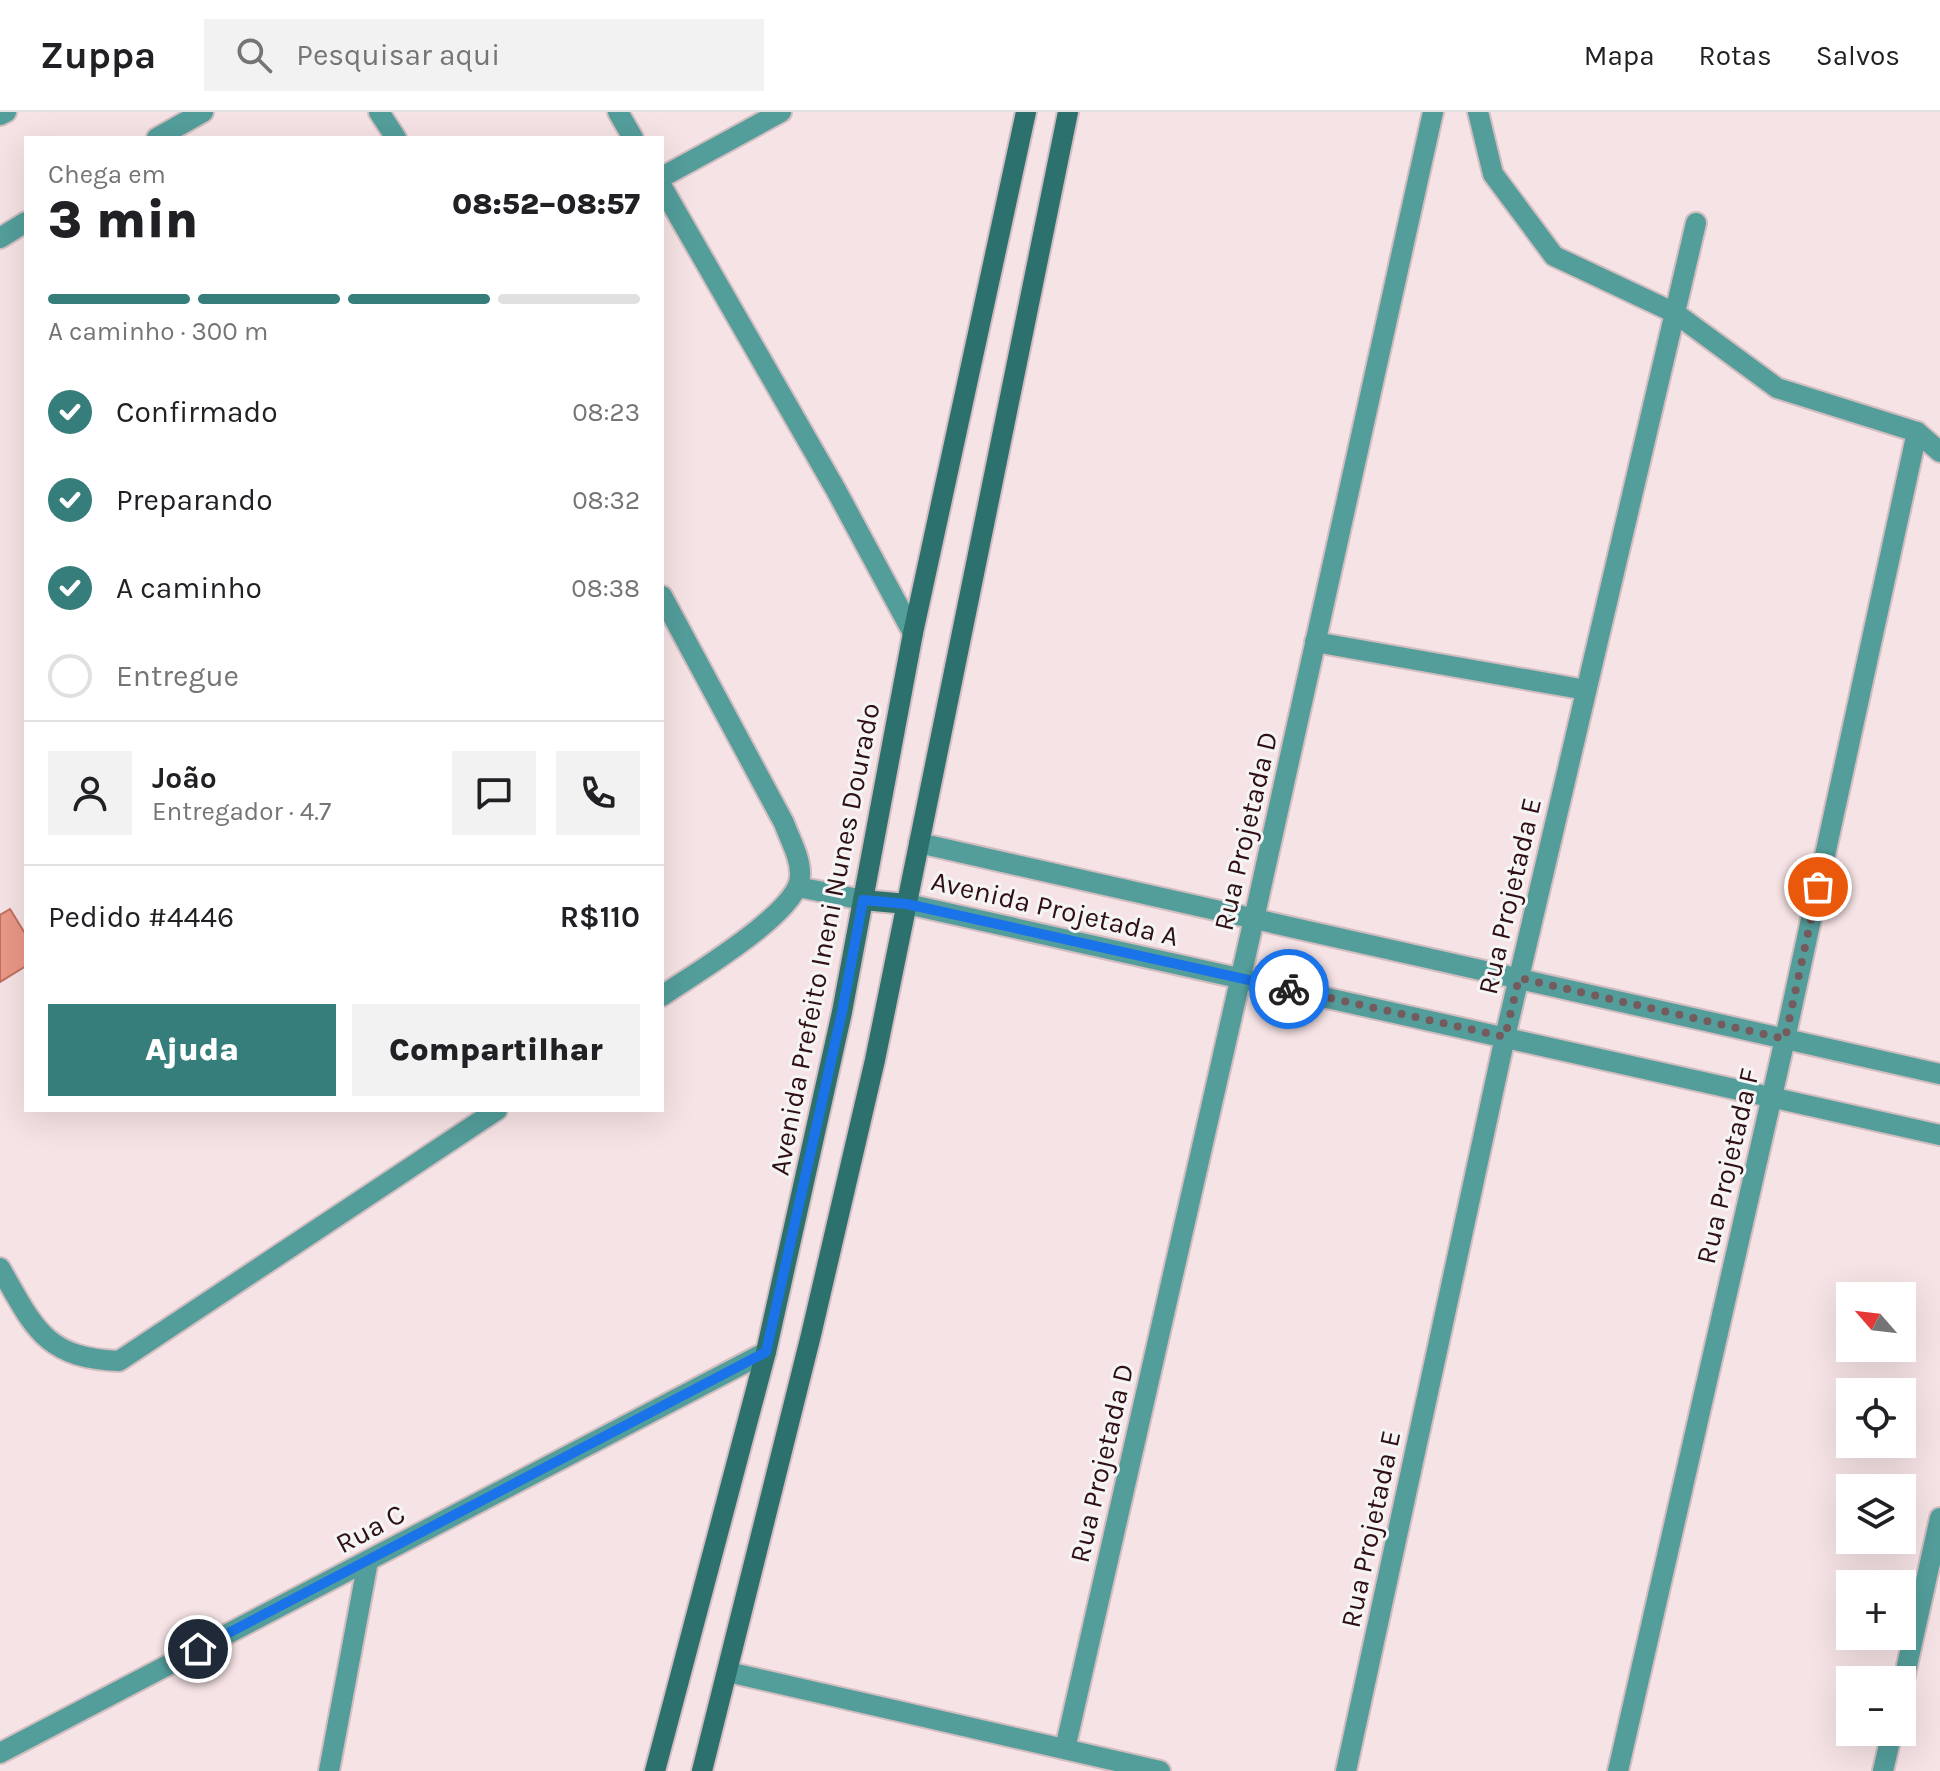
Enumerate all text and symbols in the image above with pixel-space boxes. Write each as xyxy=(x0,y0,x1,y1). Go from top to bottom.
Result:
search box xyxy=(204,19,764,91)
text: Zuppa xyxy=(40,33,156,78)
icon: search xyxy=(232,33,276,77)
text: Pesquisar aqui xyxy=(296,37,500,73)
text: Mapa xyxy=(1584,39,1655,72)
text: Rotas xyxy=(1699,39,1772,72)
text: Salvos xyxy=(1816,39,1900,72)
text: Chega em xyxy=(48,159,166,190)
text: 08:52–08:57 xyxy=(452,186,640,222)
text: 3 min xyxy=(48,189,198,250)
text: A caminho · 300 m xyxy=(48,316,268,347)
icon: check xyxy=(48,390,92,434)
text: Confirmado xyxy=(116,394,278,430)
text: 08:23 xyxy=(572,397,640,428)
icon: check xyxy=(48,478,92,522)
text: Preparando xyxy=(116,482,273,518)
text: 08:32 xyxy=(572,485,640,516)
icon: check xyxy=(48,566,92,610)
text: A caminho xyxy=(116,570,262,606)
text: 08:38 xyxy=(571,573,640,604)
text: Entregue xyxy=(116,658,239,694)
street label: Avenida Prefeito Ineni Nunes Dourado xyxy=(762,700,887,1178)
street label: Rua Projetada D xyxy=(1207,728,1284,934)
button: person xyxy=(48,751,132,835)
button: chat xyxy=(452,751,536,835)
button: phone xyxy=(556,751,640,835)
text: João xyxy=(152,760,217,796)
street label: Rua Projetada E xyxy=(1471,795,1548,998)
text: Entregador · 4.7 xyxy=(152,796,331,827)
pin xyxy=(1784,853,1852,921)
street label: Avenida Projetada A xyxy=(928,864,1182,953)
icon: bag xyxy=(1796,865,1840,909)
text: Pedido #4446 xyxy=(48,899,234,935)
text: R$110 xyxy=(560,899,640,935)
courier xyxy=(1249,949,1329,1029)
icon: bike xyxy=(1267,967,1311,1011)
button: Ajuda xyxy=(48,1004,336,1096)
button: Compartilhar xyxy=(352,1004,640,1096)
street label: Rua Projetada F xyxy=(1689,1065,1766,1267)
north arrow xyxy=(1836,1282,1916,1362)
map controls xyxy=(1836,1282,1916,1746)
street label: Rua Projetada D xyxy=(1063,1360,1140,1566)
button: locate xyxy=(1836,1378,1916,1458)
street label: Rua Projetada E xyxy=(1333,1428,1407,1631)
button: layers xyxy=(1836,1474,1916,1554)
street label: Rua C xyxy=(330,1497,410,1560)
button: + xyxy=(1836,1570,1916,1650)
pin xyxy=(164,1615,232,1683)
icon: home xyxy=(176,1627,220,1671)
button: − xyxy=(1836,1666,1916,1746)

